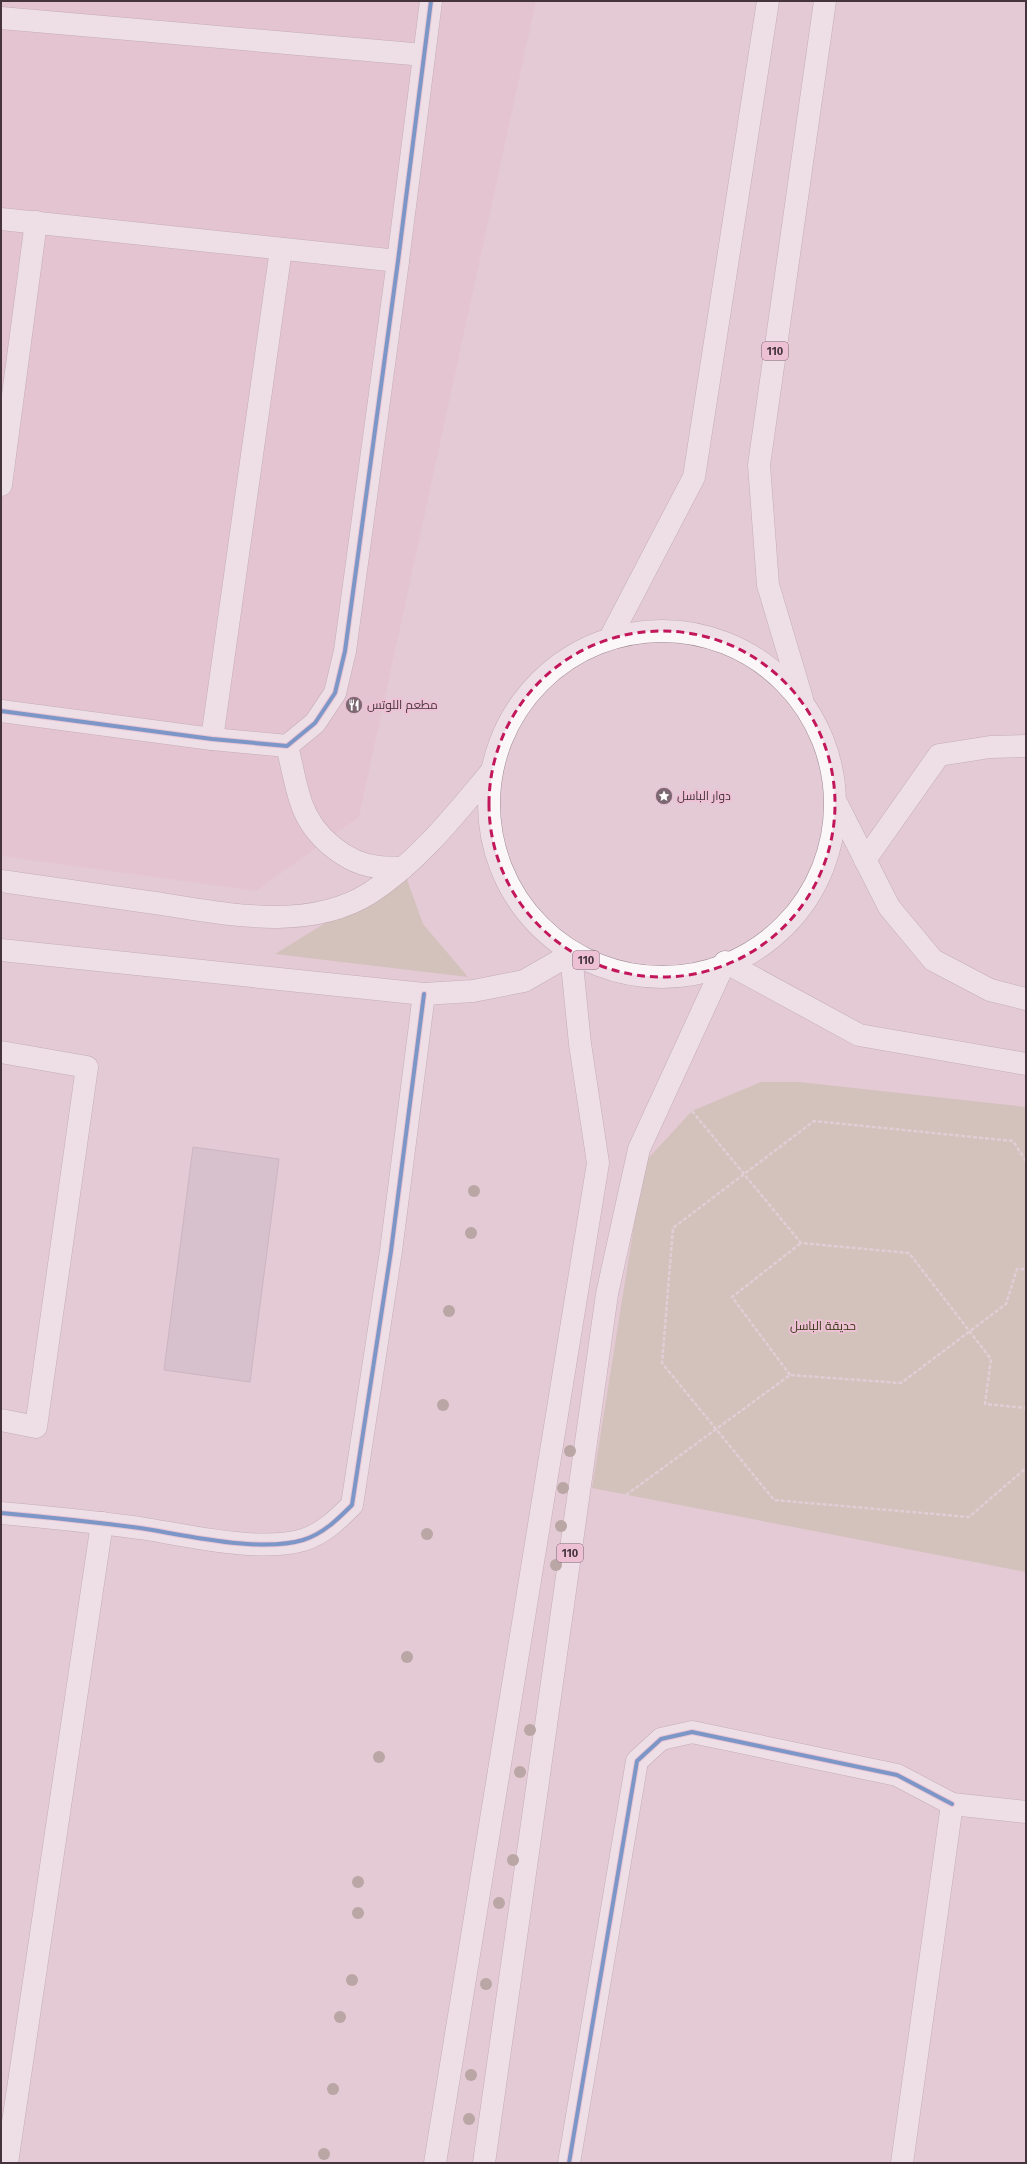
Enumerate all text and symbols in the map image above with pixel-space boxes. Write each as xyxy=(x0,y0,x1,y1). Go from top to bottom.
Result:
road number: 110 xyxy=(762,342,788,360)
restaurant icon: مطعم اللوتس xyxy=(344,695,364,715)
place label: مطعم اللوتس xyxy=(367,698,438,713)
place icon: دوار الباسل xyxy=(654,786,674,806)
place label: دوار الباسل xyxy=(677,789,731,803)
road number: 110 xyxy=(573,951,599,969)
park label: حديقة الباسل xyxy=(790,1319,856,1333)
road number: 110 xyxy=(557,1544,583,1562)

